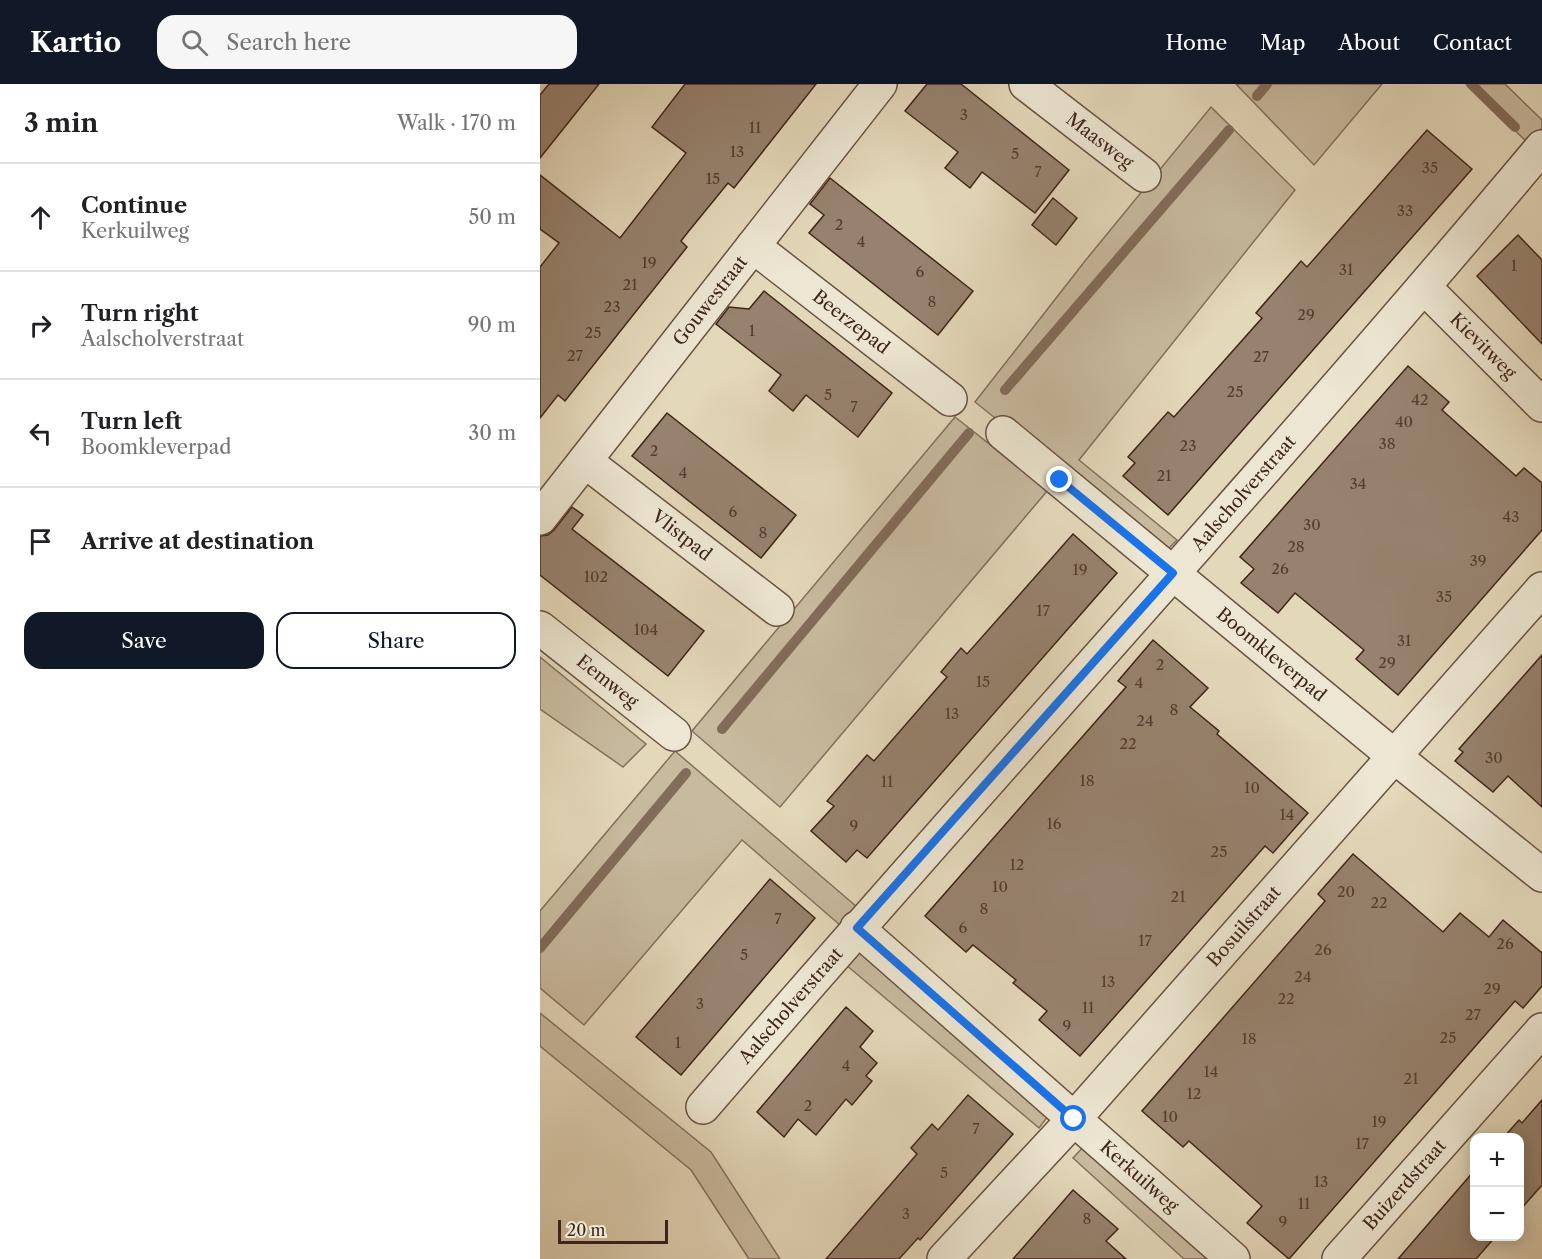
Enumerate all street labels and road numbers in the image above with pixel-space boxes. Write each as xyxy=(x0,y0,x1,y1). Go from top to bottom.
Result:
street label: Maasweg xyxy=(1062,108,1138,174)
street label: Gouwestraat xyxy=(668,251,753,350)
street label: Beerzepad xyxy=(808,285,894,359)
street label: Kievitweg xyxy=(1445,308,1521,384)
street label: Aalscholverstraat xyxy=(1186,430,1301,556)
street label: Vlistpad xyxy=(646,505,716,566)
street label: Boomkleverpad xyxy=(1212,603,1331,706)
street label: Eemweg xyxy=(572,650,643,713)
street label: Bosuilstraat xyxy=(1203,881,1286,971)
street label: Aalscholverstraat xyxy=(734,943,848,1069)
street label: Buizerdstraat xyxy=(1359,1135,1451,1235)
street label: Kerkuilweg xyxy=(1095,1136,1183,1217)

